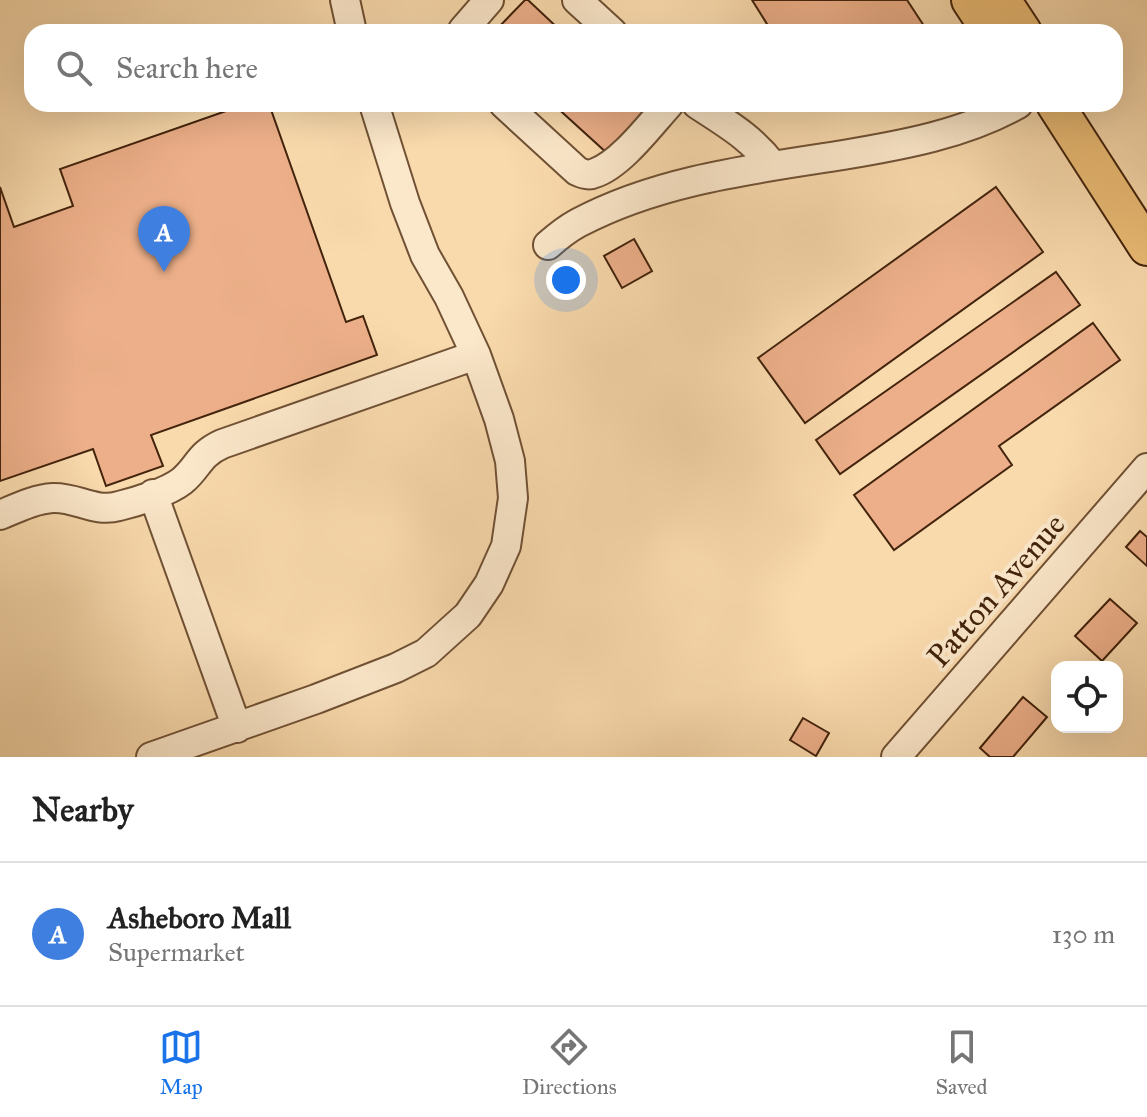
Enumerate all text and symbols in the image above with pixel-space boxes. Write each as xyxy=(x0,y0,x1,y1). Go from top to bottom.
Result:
search box xyxy=(24,24,1123,112)
icon: search xyxy=(52,46,96,90)
text: Search here xyxy=(116,50,258,86)
pin: A xyxy=(138,206,190,272)
your location xyxy=(546,260,586,300)
street label: Patton Avenue xyxy=(919,506,1074,675)
map controls xyxy=(1051,661,1123,733)
button: locate xyxy=(1051,661,1123,733)
text: Nearby xyxy=(32,789,134,830)
text: Asheboro Mall xyxy=(108,900,291,936)
text: A xyxy=(49,918,67,950)
text: 130 m xyxy=(1052,918,1115,950)
text: Supermarket xyxy=(108,936,245,968)
tab: Map xyxy=(159,1025,203,1100)
tab: Directions xyxy=(522,1025,617,1100)
tab: Saved xyxy=(935,1025,988,1100)

